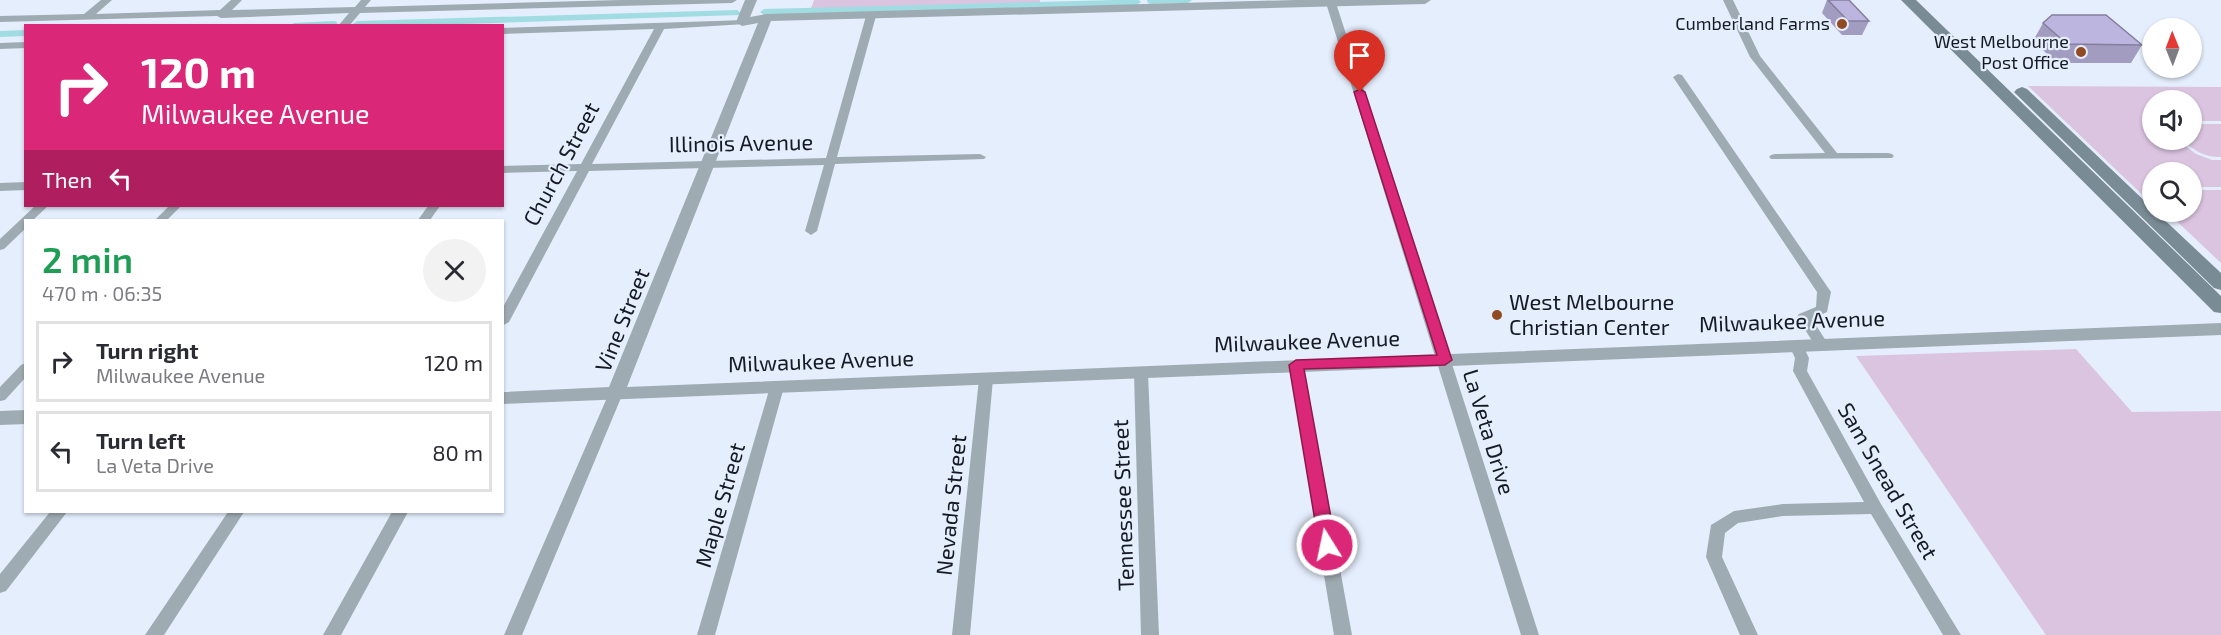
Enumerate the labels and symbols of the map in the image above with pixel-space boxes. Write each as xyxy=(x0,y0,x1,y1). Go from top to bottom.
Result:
place label: Cumberland Farms xyxy=(1675,12,1830,34)
marker: Cumberland Farms xyxy=(1835,17,1849,31)
north arrow xyxy=(2142,18,2202,78)
pin xyxy=(1334,30,1385,92)
place label: West Melbourne Post Office xyxy=(1934,30,2069,73)
marker: West Melbourne Post Office xyxy=(2074,45,2088,59)
street label: Church Street xyxy=(517,97,604,230)
street label: Illinois Avenue xyxy=(669,128,813,156)
street label: Vine Street xyxy=(589,264,654,375)
place label: West Melbourne Christian Center xyxy=(1509,288,1674,339)
street label: Milwaukee Avenue xyxy=(1698,304,1885,336)
marker: West Melbourne Christian Center xyxy=(1490,308,1504,322)
street label: Milwaukee Avenue xyxy=(1213,324,1400,356)
street label: Milwaukee Avenue xyxy=(727,344,914,376)
street label: La Veta Drive xyxy=(1459,366,1521,498)
street label: Sam Snead Street xyxy=(1834,398,1944,563)
street label: Tennessee Street xyxy=(1106,419,1138,591)
street label: Nevada Street xyxy=(930,433,970,577)
street label: Maple Street xyxy=(689,439,749,570)
position arrow xyxy=(1295,513,1359,577)

